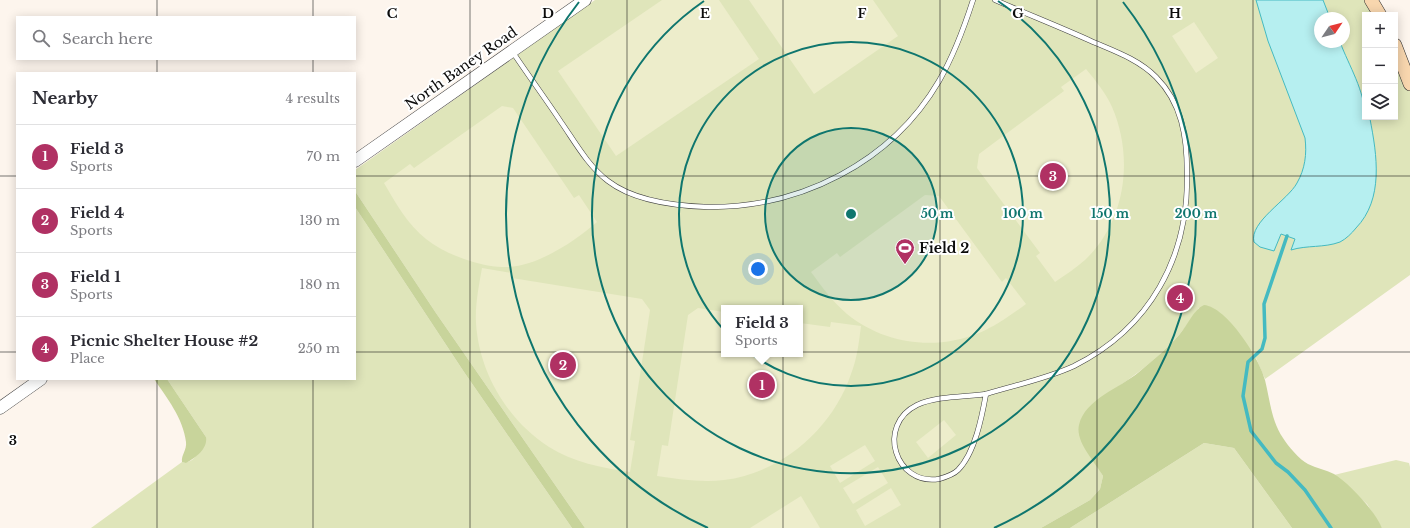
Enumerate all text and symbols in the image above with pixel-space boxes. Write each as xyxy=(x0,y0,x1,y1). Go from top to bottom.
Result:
text: C xyxy=(387,5,398,22)
text: D xyxy=(542,5,554,22)
text: E xyxy=(700,5,710,22)
text: F xyxy=(858,5,867,22)
text: G xyxy=(1012,5,1024,22)
text: H xyxy=(1169,5,1181,22)
north arrow xyxy=(1314,12,1350,48)
map controls xyxy=(1362,12,1398,120)
button: + xyxy=(1362,12,1398,48)
search box xyxy=(16,16,356,60)
street label: North Baney Road xyxy=(401,22,521,113)
icon: search xyxy=(30,27,52,49)
text: Search here xyxy=(62,29,153,48)
button: − xyxy=(1362,48,1398,84)
button: layers xyxy=(1362,84,1398,120)
text: Nearby xyxy=(32,88,98,109)
text: 4 results xyxy=(286,90,340,107)
text: Field 3 xyxy=(70,139,124,158)
text: 1 xyxy=(42,148,48,165)
text: 70 m xyxy=(307,148,340,165)
text: Sports xyxy=(70,158,113,175)
pin: 3 xyxy=(1040,161,1066,191)
text: Field 4 xyxy=(70,203,124,222)
text: 50 m xyxy=(921,206,954,221)
text: 100 m xyxy=(1003,206,1044,221)
text: 150 m xyxy=(1091,206,1130,221)
text: 200 m xyxy=(1175,206,1218,221)
centre of rings xyxy=(844,207,858,221)
text: 2 xyxy=(41,212,49,229)
text: 130 m xyxy=(299,212,340,229)
text: Sports xyxy=(70,222,113,239)
sports icon: Field 2 xyxy=(894,237,916,265)
place label: Field 2 xyxy=(919,239,969,257)
your location xyxy=(748,259,768,279)
text: Field 1 xyxy=(70,267,121,286)
text: 3 xyxy=(41,276,49,293)
text: 180 m xyxy=(299,276,340,293)
pin: 4 xyxy=(1167,283,1193,313)
text: Sports xyxy=(70,286,113,303)
popup xyxy=(721,305,803,357)
text: Field 3 xyxy=(735,313,789,332)
text: Picnic Shelter House #2 xyxy=(70,331,258,350)
text: Sports xyxy=(735,332,778,349)
text: 4 xyxy=(41,340,49,357)
text: 250 m xyxy=(298,340,340,357)
text: Place xyxy=(70,350,105,367)
pin: 2 xyxy=(550,350,576,380)
pin: 1 xyxy=(749,370,775,400)
text: 3 xyxy=(9,432,17,449)

